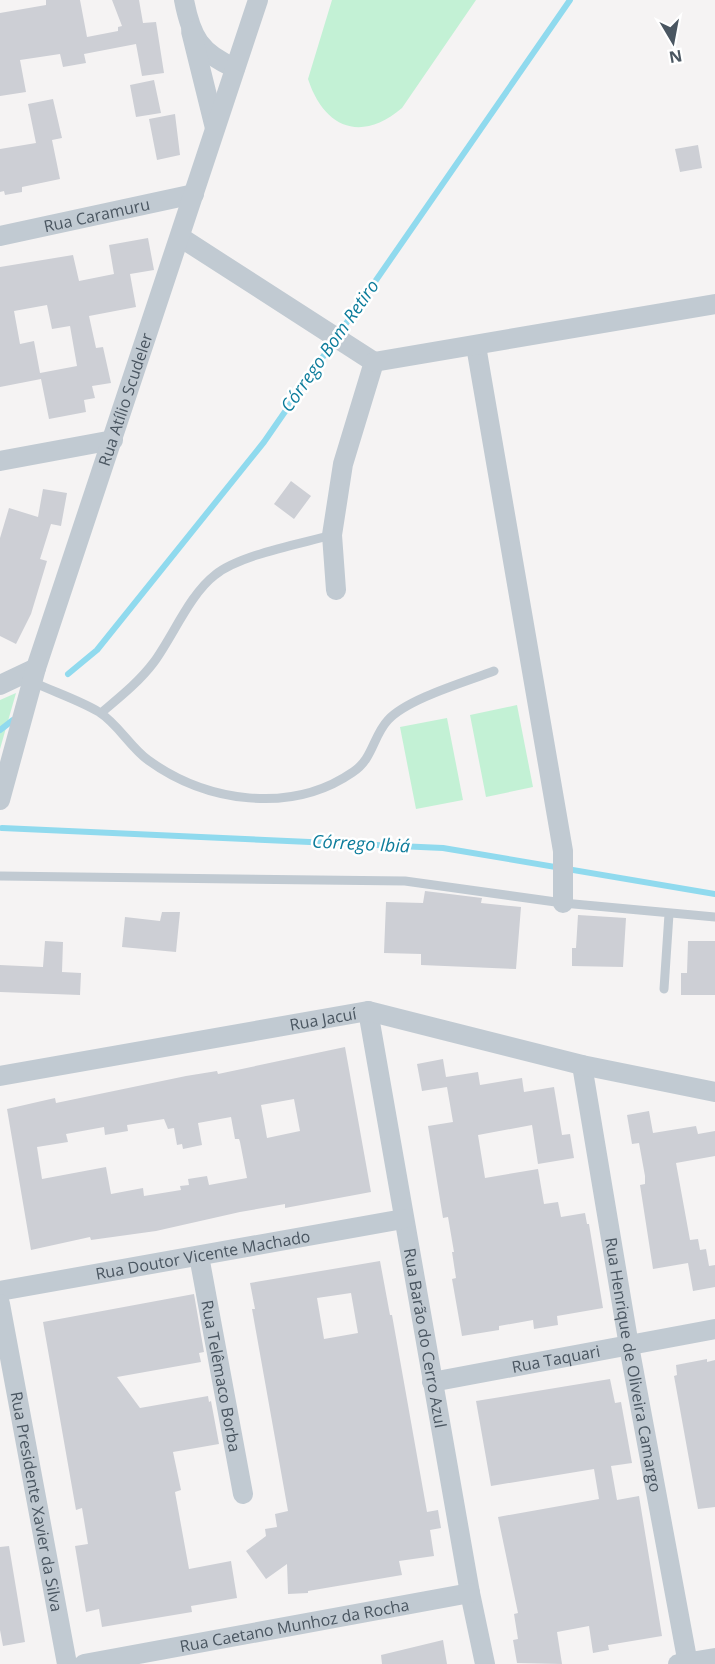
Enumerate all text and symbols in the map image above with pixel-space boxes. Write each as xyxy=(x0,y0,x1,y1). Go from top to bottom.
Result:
north arrow xyxy=(643,12,703,72)
text: N xyxy=(667,45,684,69)
street label: Rua Caramuru xyxy=(42,193,152,237)
water label: Córrego Bom Retiro xyxy=(275,275,384,416)
street label: Rua Atílio Scudeler xyxy=(93,329,158,469)
water label: Córrego Ibiá xyxy=(311,828,411,858)
street label: Rua Jacuí xyxy=(288,1002,359,1036)
street label: Rua Doutor Vicente Machado xyxy=(94,1225,312,1285)
street label: Rua Henrique de Oliveira Camargo xyxy=(600,1236,667,1494)
street label: Rua Barão do Cerro Azul xyxy=(399,1246,452,1430)
street label: Rua Telêmaco Borba xyxy=(196,1298,246,1454)
street label: Rua Taquari xyxy=(510,1340,602,1378)
street label: Rua Presidente Xavier da Silva xyxy=(6,1390,68,1613)
street label: Rua Caetano Munhoz da Rocha xyxy=(178,1593,411,1657)

